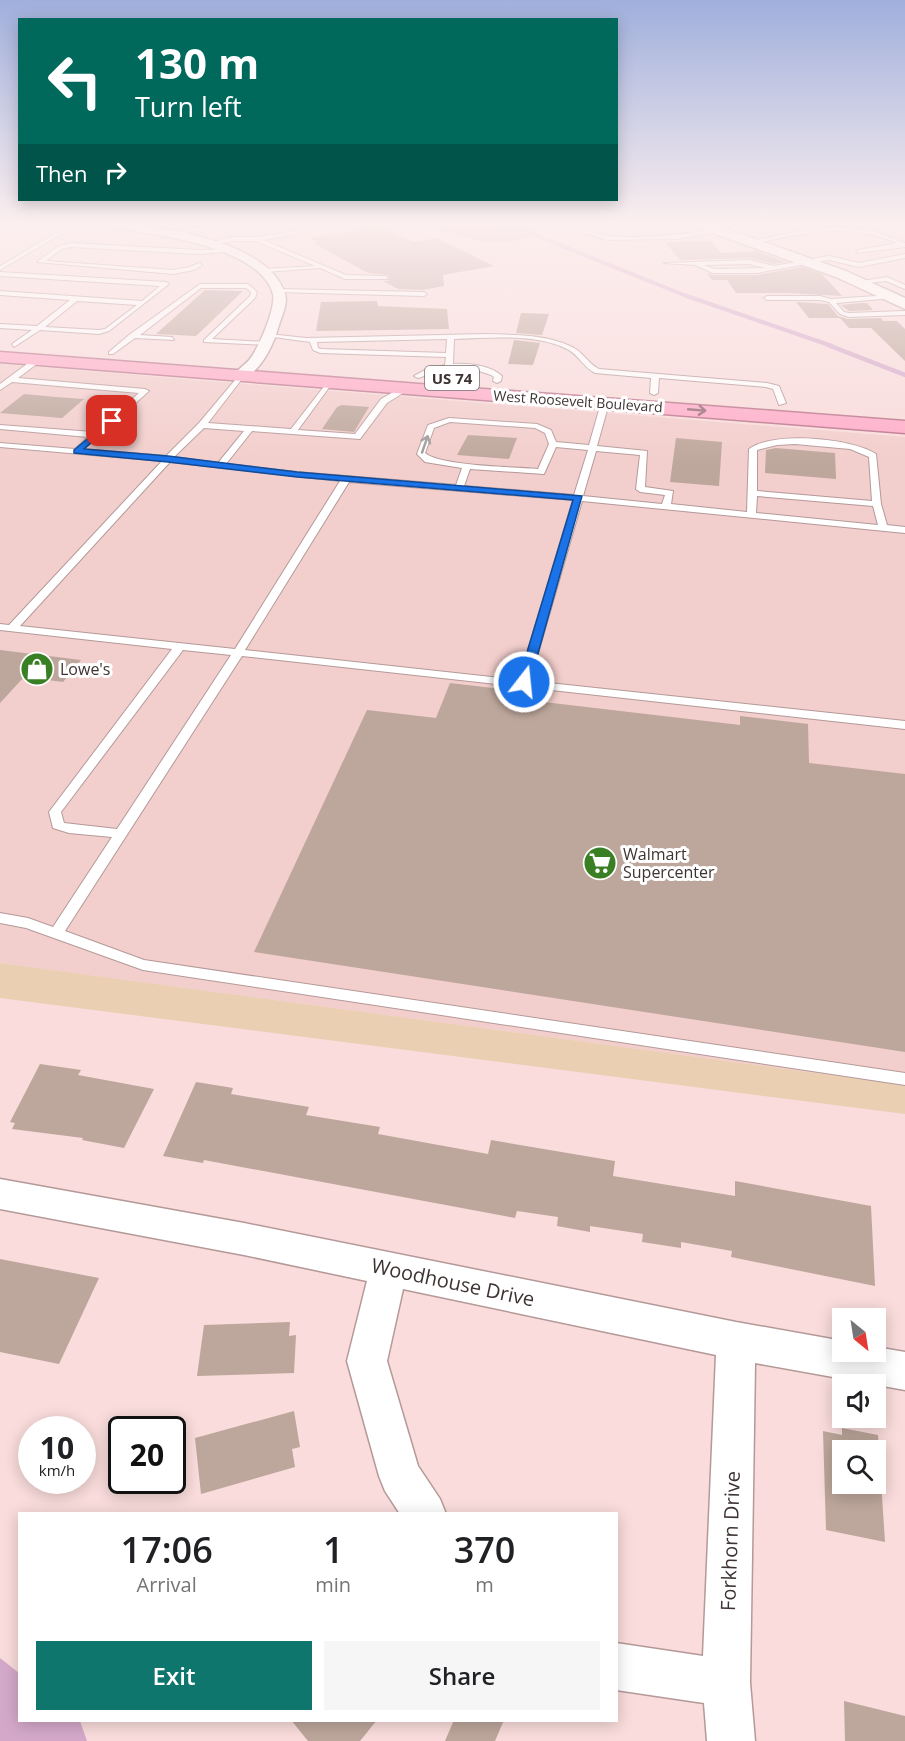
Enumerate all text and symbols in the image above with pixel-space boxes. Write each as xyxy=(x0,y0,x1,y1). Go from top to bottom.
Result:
text: 130 m xyxy=(135,34,259,91)
icon: left xyxy=(36,42,114,120)
text: Turn left xyxy=(135,88,242,125)
icon: right xyxy=(99,156,132,189)
text: Then xyxy=(36,158,87,188)
road number: US 74 xyxy=(425,366,479,390)
street label: West Roosevelt Boulevard xyxy=(493,386,663,416)
pin xyxy=(86,395,137,446)
icon: arrive xyxy=(95,404,128,437)
one-way arrow xyxy=(686,405,706,416)
one-way arrow xyxy=(420,435,431,454)
position arrow xyxy=(492,650,556,714)
shop icon: Lowe's xyxy=(19,651,55,687)
place label: Lowe's xyxy=(60,658,111,680)
place label: Walmart Supercenter xyxy=(623,843,715,883)
supermarket icon: Walmart Supercenter xyxy=(582,845,618,881)
street label: Woodhouse Drive xyxy=(369,1252,537,1312)
north arrow xyxy=(832,1308,886,1362)
map controls xyxy=(832,1308,886,1494)
button: sound xyxy=(832,1374,886,1428)
speed limit sign: 20 xyxy=(108,1416,186,1494)
text: 10 xyxy=(40,1427,74,1468)
button: search xyxy=(832,1440,886,1494)
text: km/h xyxy=(39,1460,75,1480)
street label: Forkhorn Drive xyxy=(714,1471,746,1611)
text: 17:06 xyxy=(121,1525,213,1574)
text: 1 xyxy=(323,1525,344,1574)
text: 370 xyxy=(454,1525,515,1574)
text: Arrival xyxy=(137,1571,197,1598)
text: min xyxy=(315,1571,351,1598)
text: m xyxy=(475,1571,494,1598)
button: Exit xyxy=(36,1641,312,1710)
button: Share xyxy=(324,1641,600,1710)

